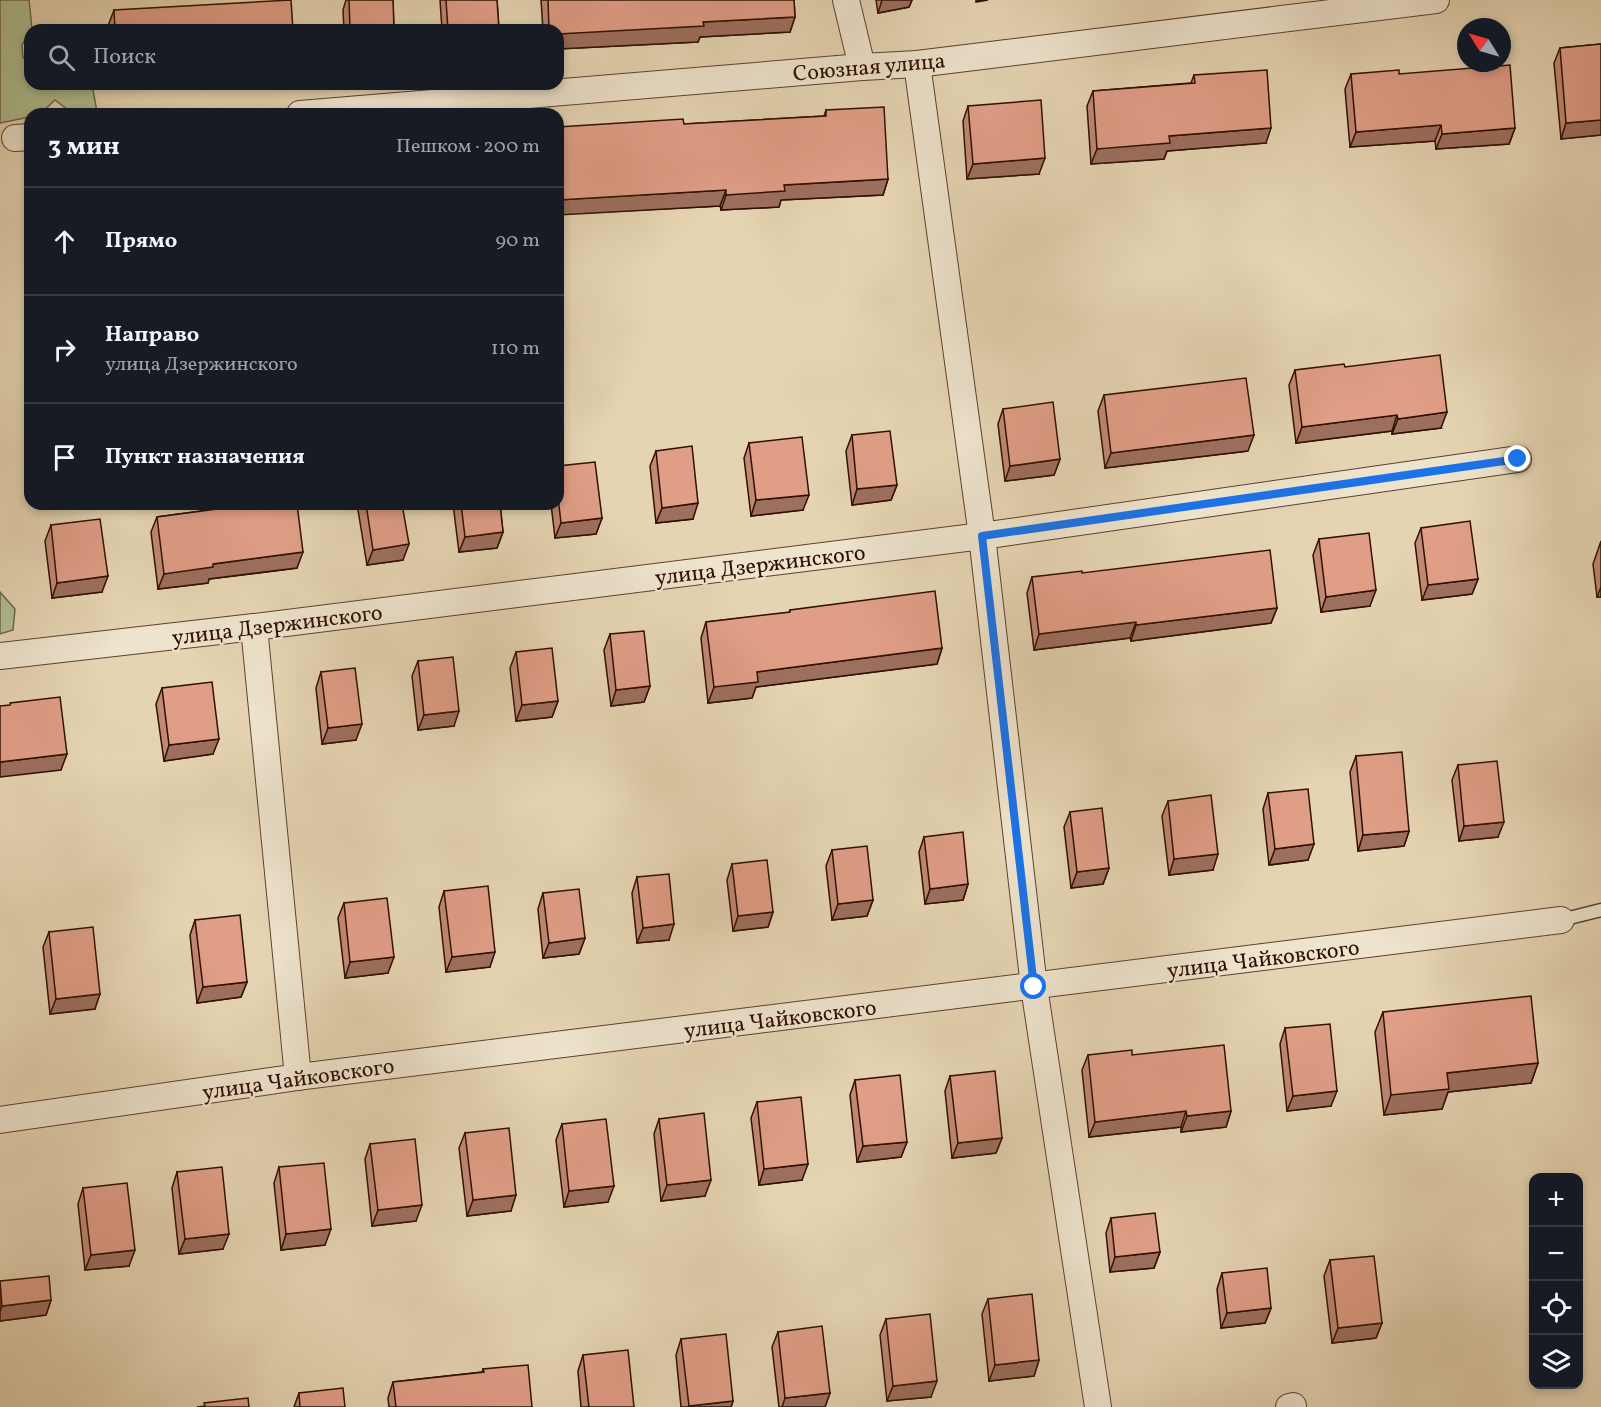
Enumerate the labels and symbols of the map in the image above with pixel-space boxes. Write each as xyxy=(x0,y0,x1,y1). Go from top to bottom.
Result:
north arrow xyxy=(1457,18,1511,72)
street label: Союзная улица xyxy=(792,46,947,91)
route end xyxy=(1504,445,1530,471)
street label: улица Дзержинского xyxy=(653,538,867,595)
street label: улица Дзержинского xyxy=(170,598,384,655)
street label: улица Чайковского xyxy=(1165,933,1361,988)
route start xyxy=(1020,973,1046,999)
street label: улица Чайковского xyxy=(682,993,878,1048)
street label: улица Чайковского xyxy=(200,1052,396,1109)

